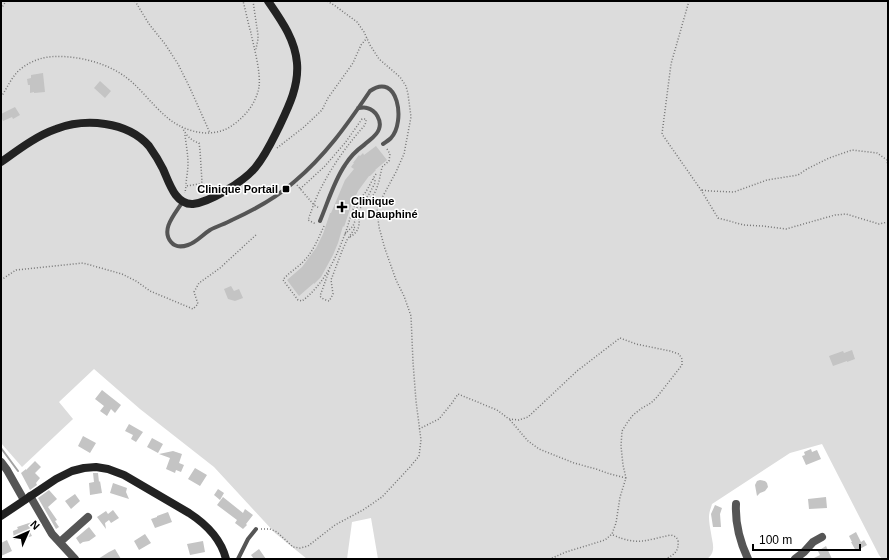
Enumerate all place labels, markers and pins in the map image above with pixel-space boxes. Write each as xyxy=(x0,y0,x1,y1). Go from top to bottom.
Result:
place label: Clinique Portail xyxy=(197,183,278,195)
marker: Clinique Portail xyxy=(281,184,291,194)
place label: Clinique du Dauphiné xyxy=(351,195,418,220)
marker: Clinique du Dauphiné xyxy=(336,201,348,213)

